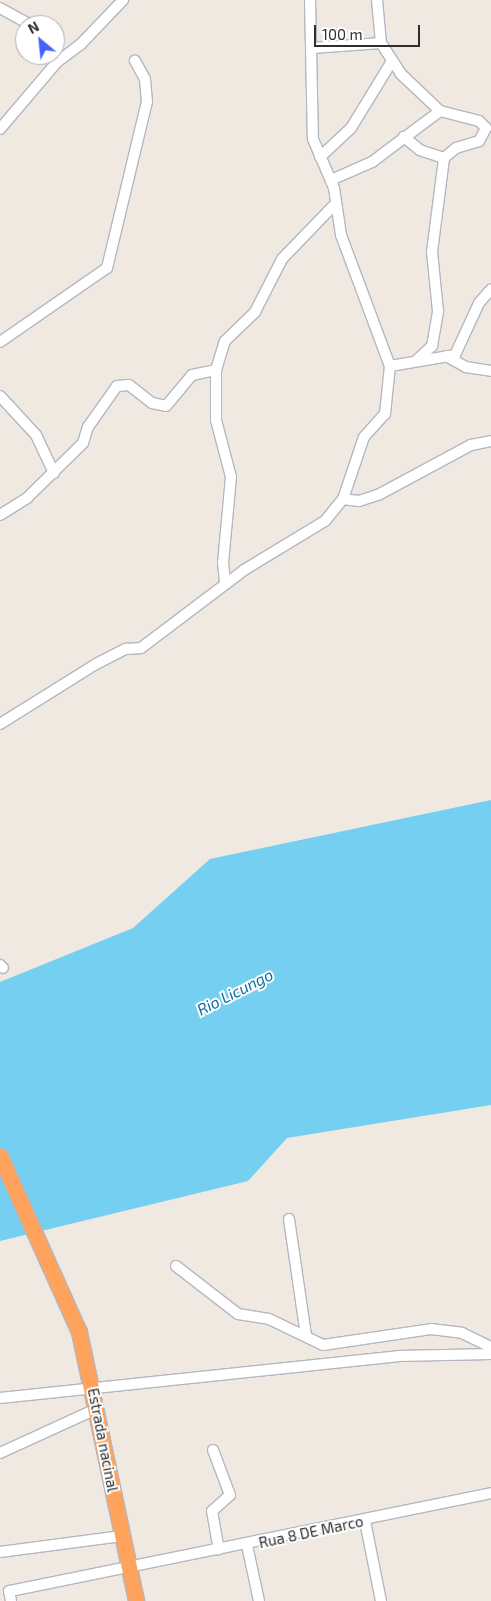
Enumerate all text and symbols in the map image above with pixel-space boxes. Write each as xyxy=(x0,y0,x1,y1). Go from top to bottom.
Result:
north arrow xyxy=(15,15,65,65)
scale bar xyxy=(316,15,422,47)
text: N xyxy=(25,17,42,37)
text: 100 m xyxy=(322,25,363,43)
water label: Rio Licungo xyxy=(194,965,276,1019)
street label: Estrada nacinal xyxy=(84,1386,122,1494)
street label: Rua 8 DE Marco xyxy=(257,1512,365,1552)

